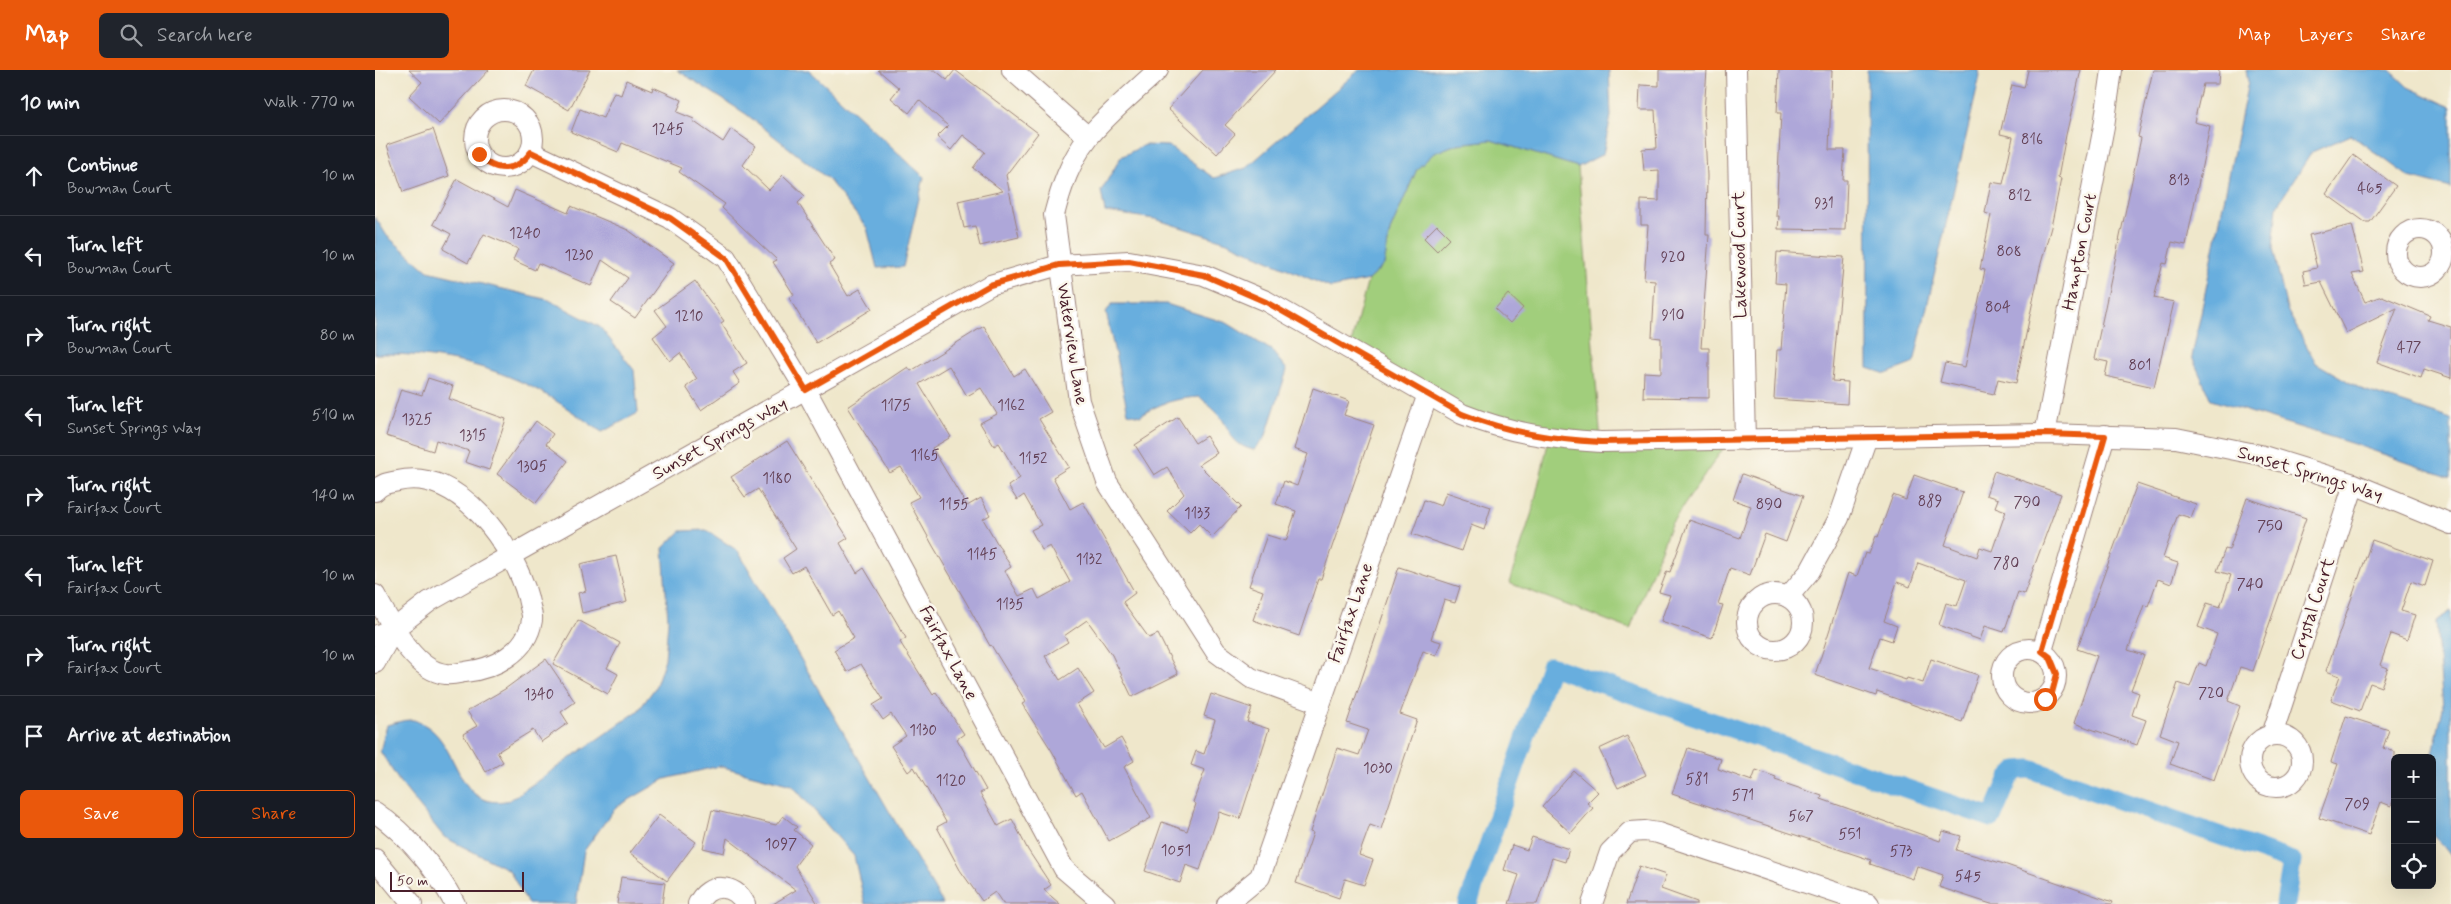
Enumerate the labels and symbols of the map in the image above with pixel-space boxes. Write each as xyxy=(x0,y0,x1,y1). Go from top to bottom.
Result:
house number: 1245 xyxy=(652,120,684,140)
house number: 816 xyxy=(2021,130,2043,150)
route end xyxy=(468,143,491,166)
house number: 813 xyxy=(2168,171,2190,191)
house number: 465 xyxy=(2357,179,2383,199)
house number: 812 xyxy=(2008,186,2032,206)
street label: Lakewood Court xyxy=(1727,191,1753,319)
street label: Hampton Court xyxy=(2057,191,2103,313)
house number: 931 xyxy=(1814,194,1834,214)
house number: 1240 xyxy=(509,224,541,244)
house number: 808 xyxy=(1996,242,2022,262)
house number: 1230 xyxy=(564,246,594,266)
house number: 920 xyxy=(1661,248,1685,268)
street label: Waterview Lane xyxy=(1051,281,1093,407)
house number: 804 xyxy=(1985,298,2011,318)
house number: 910 xyxy=(1662,306,1684,326)
house number: 1210 xyxy=(675,307,703,327)
house number: 477 xyxy=(2397,338,2421,358)
house number: 801 xyxy=(2129,356,2151,376)
street label: Sunset Springs Way xyxy=(648,392,792,487)
house number: 1175 xyxy=(881,396,911,416)
house number: 1162 xyxy=(997,396,1025,416)
house number: 1325 xyxy=(402,410,433,430)
house number: 1315 xyxy=(459,426,487,446)
street label: Sunset Springs Way xyxy=(2234,440,2386,508)
house number: 1165 xyxy=(910,446,940,466)
house number: 1152 xyxy=(1019,449,1047,469)
house number: 1305 xyxy=(516,457,548,477)
house number: 1180 xyxy=(762,469,792,489)
house number: 889 xyxy=(1918,492,1942,512)
house number: 790 xyxy=(2013,493,2041,513)
house number: 1155 xyxy=(939,495,969,515)
house number: 890 xyxy=(1756,495,1782,515)
house number: 1133 xyxy=(1184,504,1210,524)
house number: 750 xyxy=(2257,517,2283,537)
house number: 1145 xyxy=(967,545,998,565)
house number: 1132 xyxy=(1076,550,1102,570)
house number: 780 xyxy=(1993,554,2019,574)
street label: Crystal Court xyxy=(2285,554,2341,663)
street label: Fairfax Lane xyxy=(1323,560,1379,666)
house number: 740 xyxy=(2236,575,2264,595)
house number: 1135 xyxy=(996,595,1024,615)
street label: Fairfax Lane xyxy=(913,602,983,704)
house number: 720 xyxy=(2198,684,2224,704)
house number: 1340 xyxy=(524,685,554,705)
route start xyxy=(2034,688,2057,711)
house number: 1130 xyxy=(909,721,937,741)
house number: 1030 xyxy=(1363,759,1393,779)
house number: 581 xyxy=(1685,770,1709,790)
house number: 1120 xyxy=(936,771,966,791)
house number: 571 xyxy=(1732,786,1754,806)
house number: 709 xyxy=(2344,795,2370,815)
house number: 567 xyxy=(1788,807,1814,827)
house number: 551 xyxy=(1839,825,1861,845)
house number: 1097 xyxy=(765,835,797,855)
house number: 1051 xyxy=(1161,841,1191,861)
house number: 573 xyxy=(1890,842,1912,862)
house number: 545 xyxy=(1955,867,1981,887)
scale bar xyxy=(390,869,524,892)

